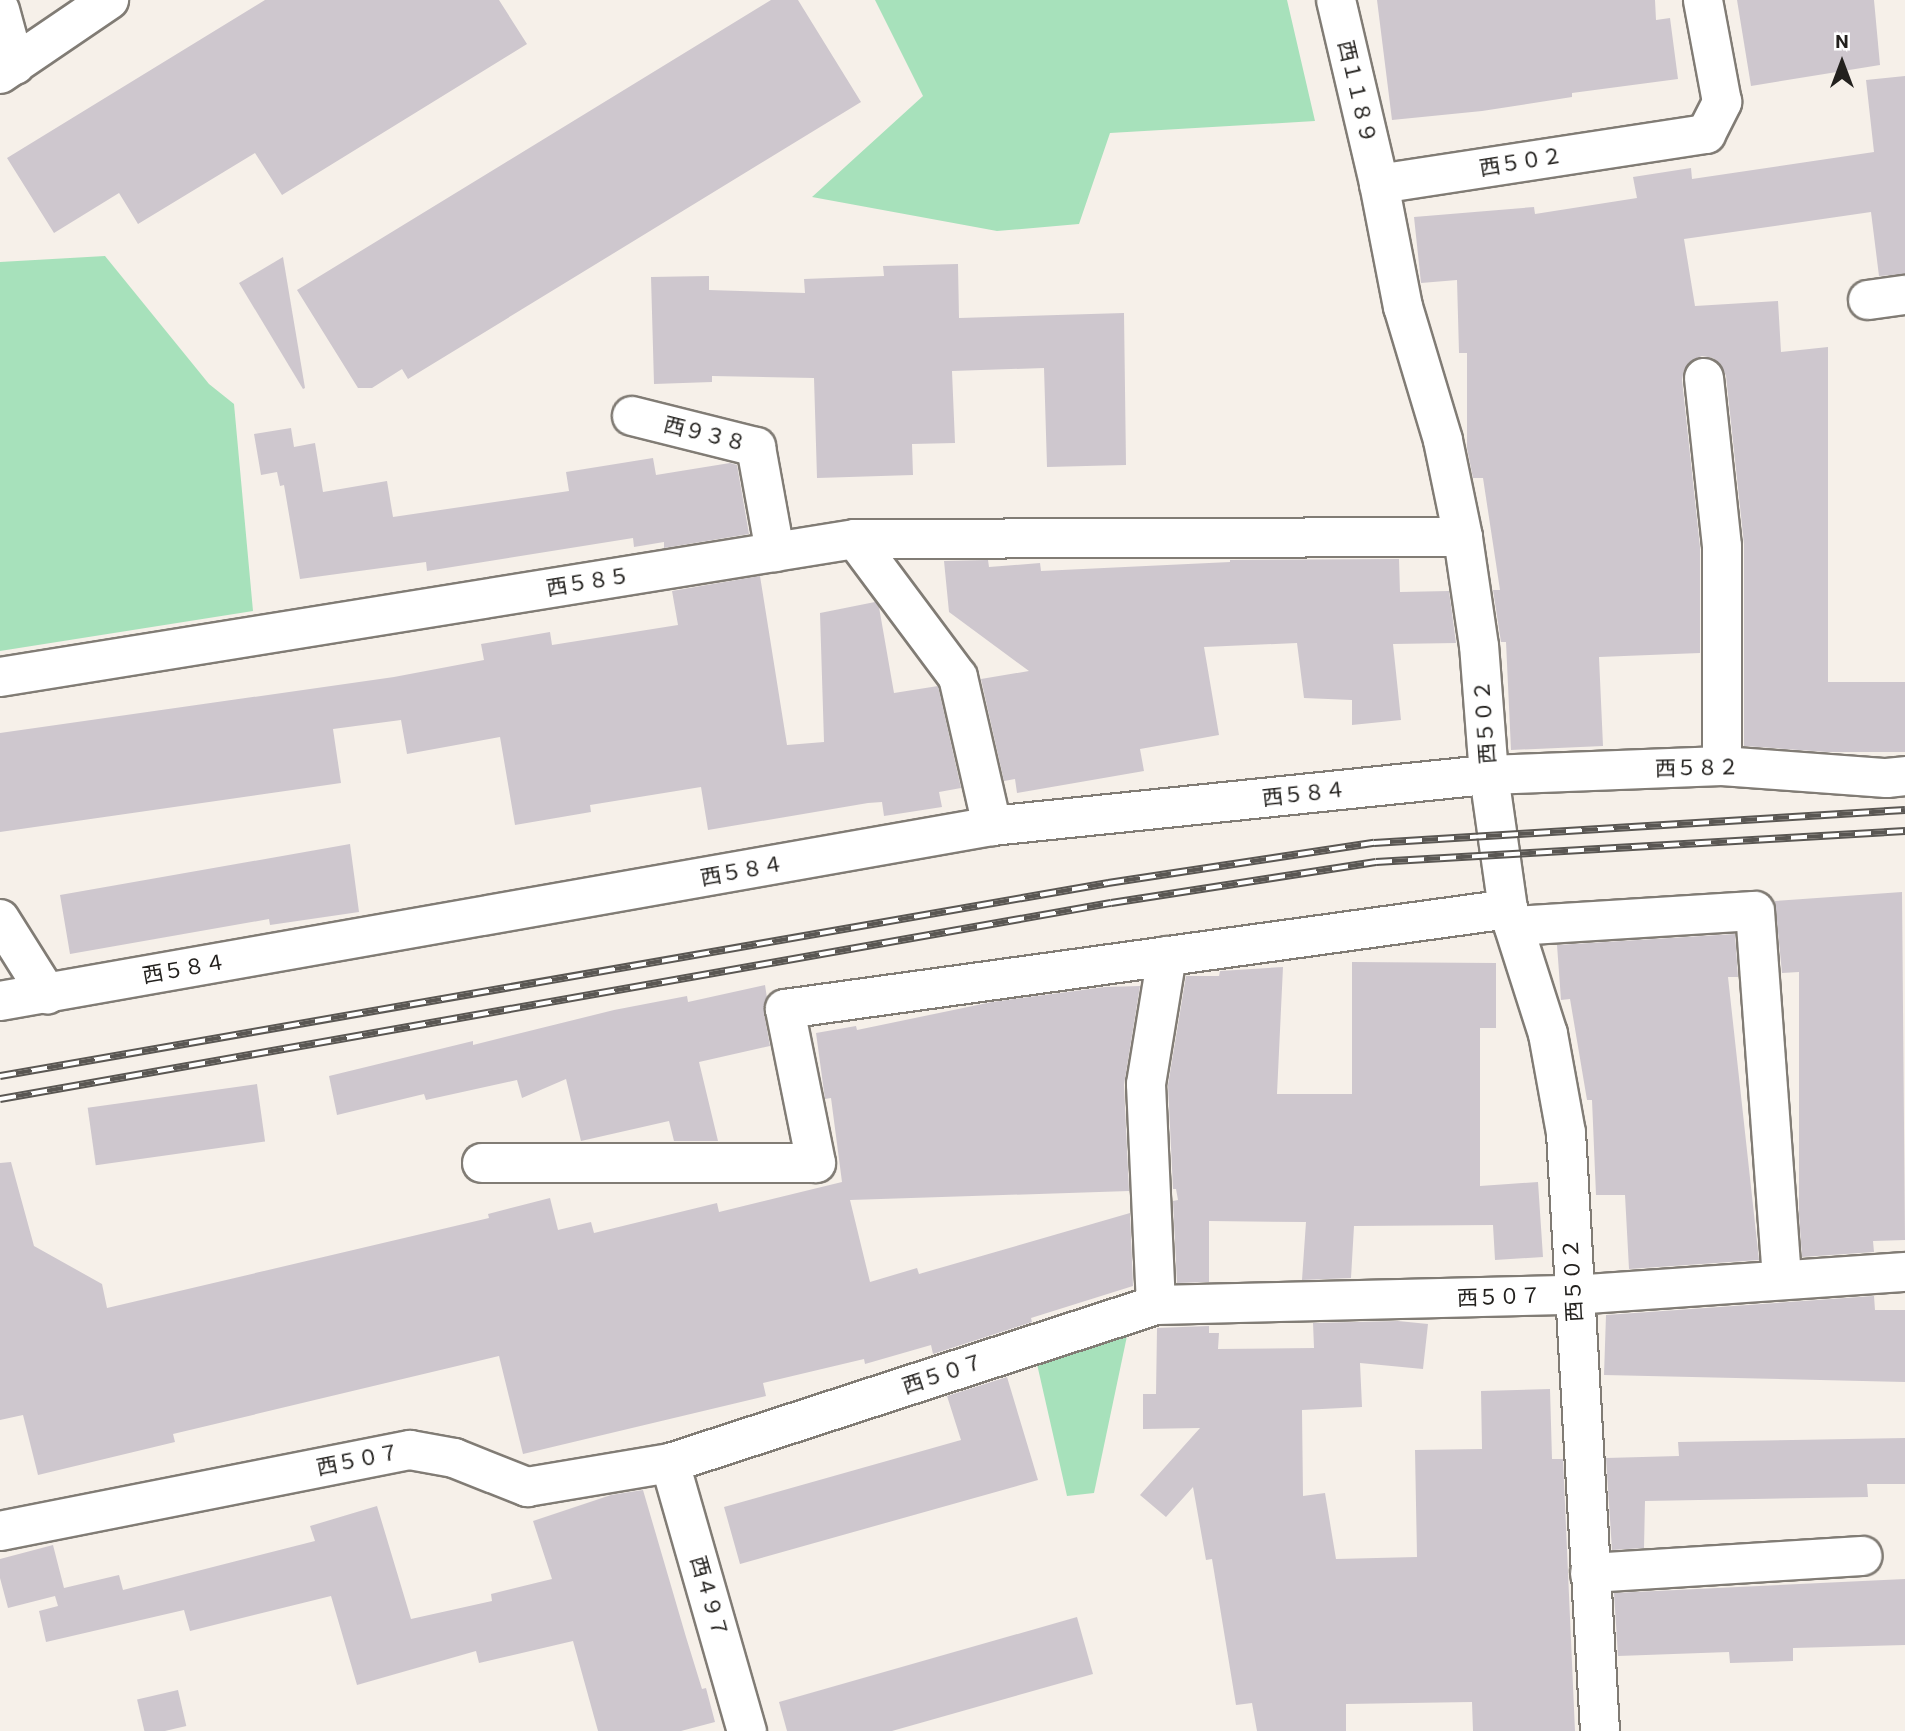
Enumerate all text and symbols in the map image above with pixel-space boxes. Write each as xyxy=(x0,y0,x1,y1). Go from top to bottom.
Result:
north arrow xyxy=(1807,28,1877,98)
text: N xyxy=(1835,30,1849,53)
street label: 西１１８９ xyxy=(1333,38,1381,146)
street label: 西５０２ xyxy=(1478,143,1564,181)
street label: 西９３８ xyxy=(661,412,749,456)
street label: 西５８５ xyxy=(545,563,631,601)
street label: 西５０２ xyxy=(1470,679,1500,765)
street label: 西５８２ xyxy=(1655,755,1739,781)
street label: 西５８４ xyxy=(1261,777,1347,811)
street label: 西５８４ xyxy=(698,851,786,891)
street label: 西５８４ xyxy=(140,949,228,989)
street label: 西５０２ xyxy=(1558,1237,1588,1323)
street label: 西５０７ xyxy=(1457,1283,1541,1311)
street label: 西５０７ xyxy=(899,1349,987,1399)
street label: 西５０７ xyxy=(314,1440,402,1480)
street label: 西４９７ xyxy=(685,1553,733,1641)

